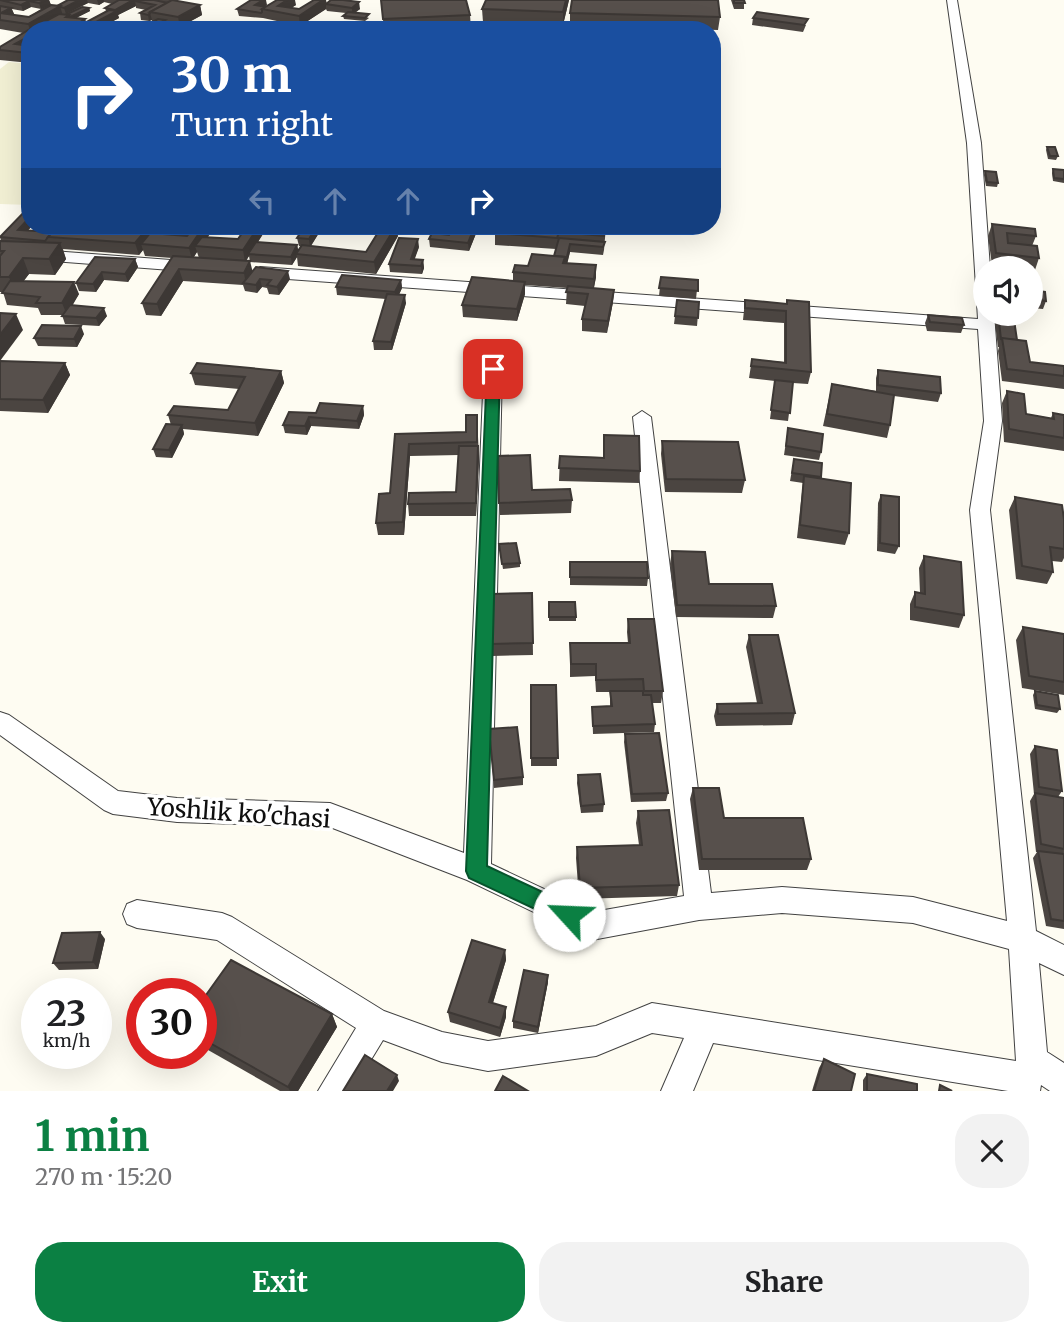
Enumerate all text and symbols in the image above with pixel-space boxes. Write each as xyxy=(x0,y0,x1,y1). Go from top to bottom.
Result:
text: 30 m xyxy=(171,44,292,105)
icon: right xyxy=(56,49,147,140)
text: Turn right xyxy=(171,105,333,145)
icon: left xyxy=(243,182,281,220)
icon: ahead xyxy=(316,182,354,220)
icon: ahead xyxy=(389,182,427,220)
icon: right xyxy=(462,182,500,220)
map controls xyxy=(973,256,1043,326)
button: sound xyxy=(973,256,1043,326)
pin xyxy=(463,339,523,399)
icon: arrive xyxy=(474,350,512,388)
street label: Yoshlik ko'chasi xyxy=(145,791,332,835)
position arrow xyxy=(532,878,606,952)
speed limit sign: 30 xyxy=(126,978,217,1069)
text: 23 xyxy=(47,992,86,1036)
text: km/h xyxy=(43,1029,90,1052)
text: 1 min xyxy=(35,1110,149,1162)
button: close xyxy=(955,1114,1029,1188)
text: 270 m · 15:20 xyxy=(35,1162,172,1191)
button: Exit xyxy=(35,1242,525,1322)
button: Share xyxy=(539,1242,1029,1322)

